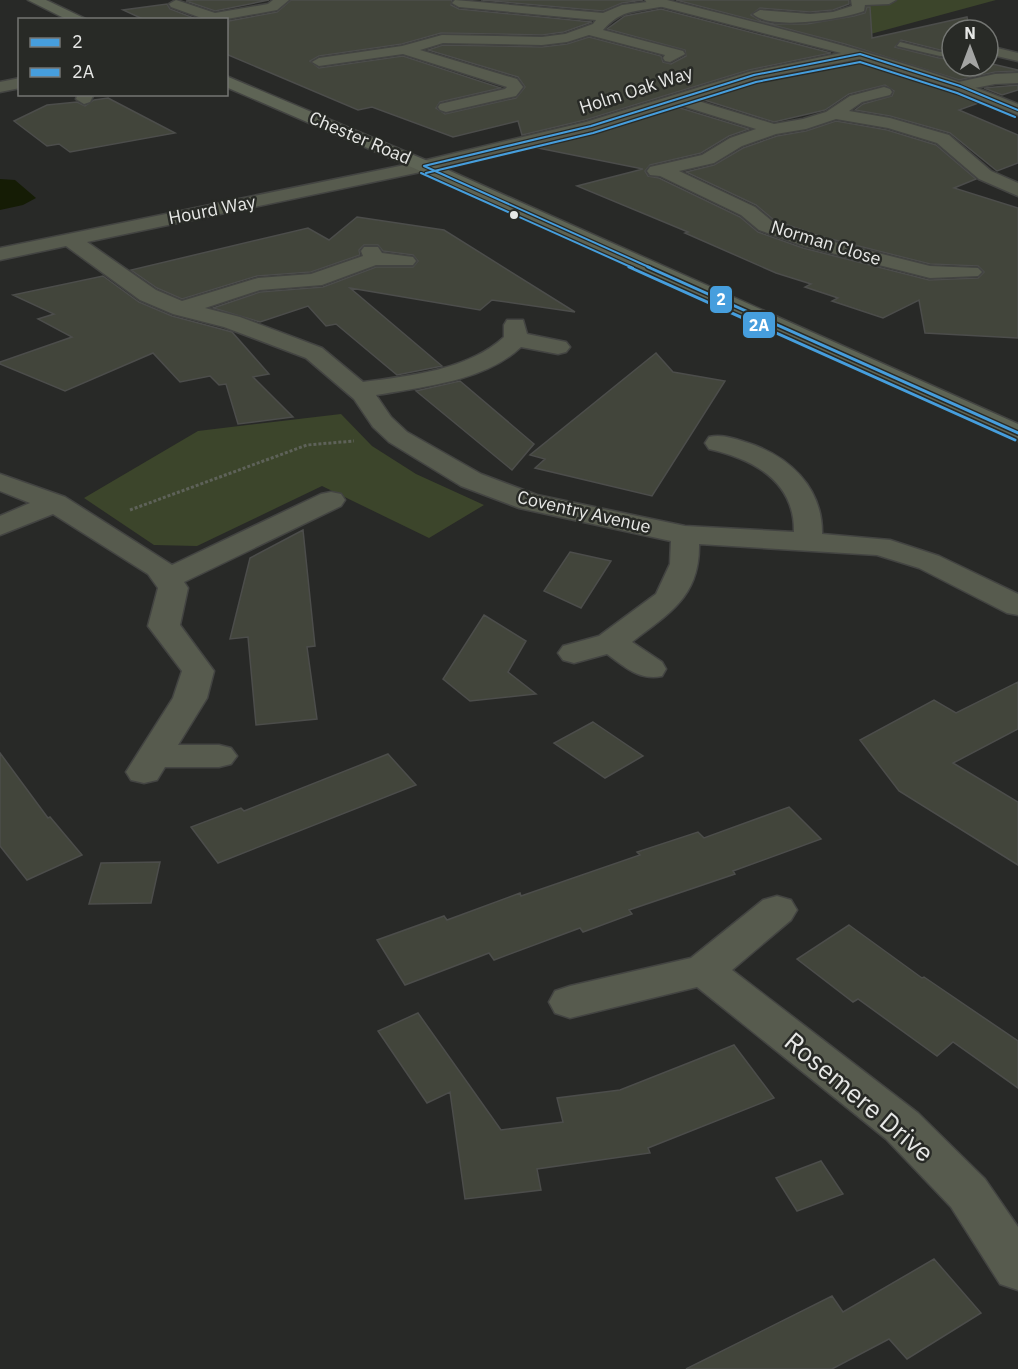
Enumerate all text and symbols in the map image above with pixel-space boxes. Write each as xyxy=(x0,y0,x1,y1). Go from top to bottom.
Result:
legend xyxy=(18,18,228,96)
north arrow xyxy=(940,18,1000,78)
text: N xyxy=(964,23,976,43)
text: 2 xyxy=(72,30,83,53)
text: 2A xyxy=(72,60,95,83)
street label: Holm Oak Way xyxy=(576,60,696,119)
street label: Chester Road xyxy=(306,106,415,169)
street label: Hourd Way xyxy=(166,190,258,229)
unlabelled marker xyxy=(508,209,520,221)
street label: Norman Close xyxy=(768,215,884,270)
line badge: 2 xyxy=(709,285,733,314)
text: 2 xyxy=(716,289,726,309)
line badge: 2A xyxy=(742,311,776,339)
text: 2A xyxy=(749,315,769,335)
street label: Coventry Avenue xyxy=(515,485,653,538)
street label: Rosemere Drive xyxy=(778,1024,941,1169)

